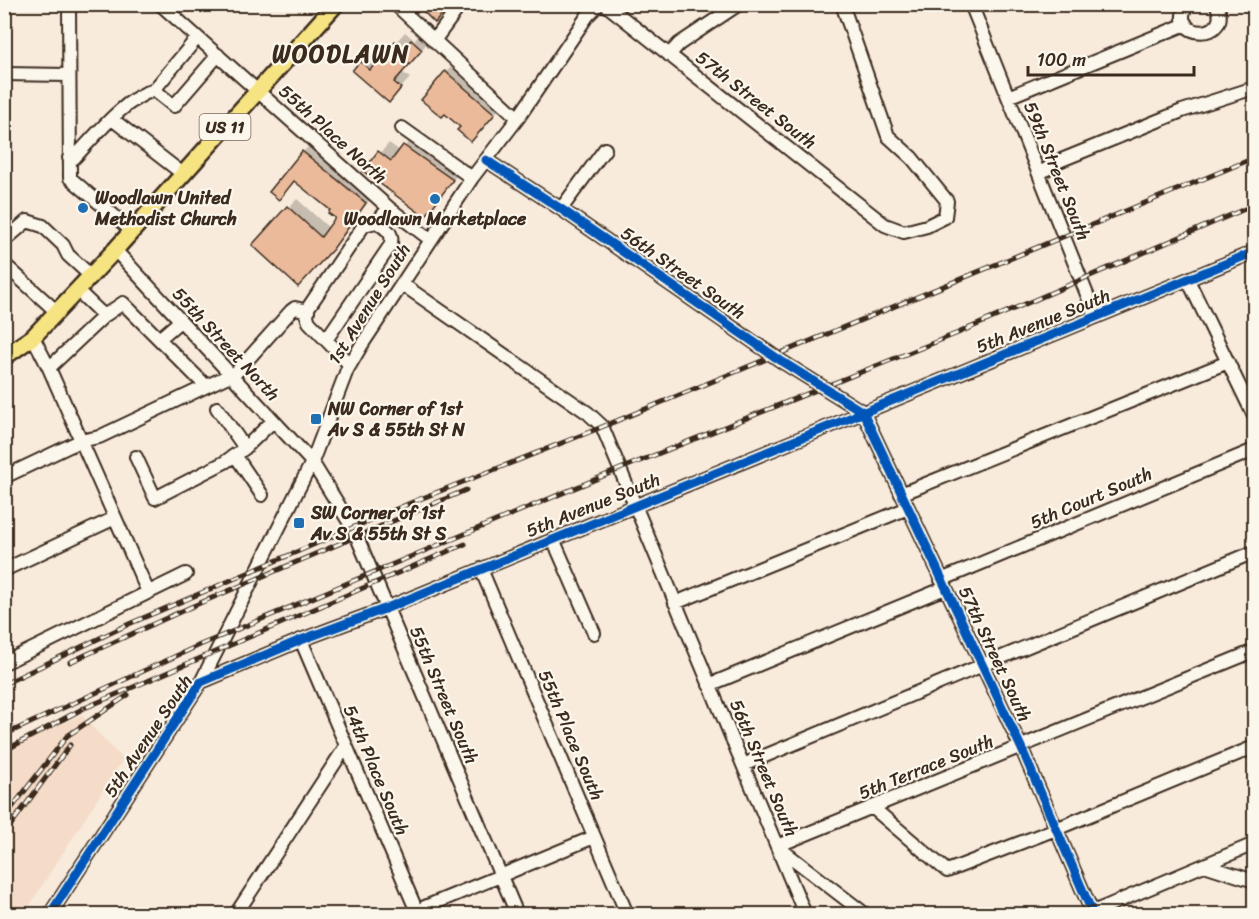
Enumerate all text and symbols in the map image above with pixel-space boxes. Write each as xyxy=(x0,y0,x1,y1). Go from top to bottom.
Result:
district label: WOODLAWN xyxy=(272,33,410,75)
scale bar xyxy=(1028,39,1194,77)
street label: 57th Street South xyxy=(688,42,824,158)
text: 100 m xyxy=(1037,44,1086,76)
street label: 55th Place North xyxy=(271,76,395,192)
street label: 59th Street South xyxy=(1015,97,1099,245)
road number: US 11 xyxy=(200,114,250,140)
place label: Woodlawn United Methodist Church xyxy=(94,182,237,235)
marker: Woodlawn Marketplace xyxy=(428,192,442,206)
marker: Woodlawn United Methodist Church xyxy=(76,201,90,215)
place label: Woodlawn Marketplace xyxy=(344,203,527,235)
street label: 56th Street South xyxy=(614,218,752,328)
street label: 1st Avenue South xyxy=(319,237,419,371)
street label: 55th Street North xyxy=(164,279,288,409)
street label: 5th Avenue South xyxy=(971,279,1115,363)
place label: NW Corner of 1st Av S & 55th St N xyxy=(327,393,465,446)
marker: NW Corner of 1st Av S & 55th St N xyxy=(309,412,323,426)
street label: 5th Court South xyxy=(1025,458,1157,538)
street label: 5th Avenue South xyxy=(521,463,665,547)
place label: SW Corner of 1st Av S & 55th St S xyxy=(310,497,447,550)
marker: SW Corner of 1st Av S & 55th St S xyxy=(292,516,306,530)
street label: 57th Street South xyxy=(949,581,1041,727)
street label: 55th Street South xyxy=(400,621,488,769)
street label: 55th Place South xyxy=(529,665,613,805)
street label: 5th Avenue South xyxy=(95,668,201,804)
street label: 56th Street South xyxy=(721,694,807,842)
street label: 54th Place South xyxy=(334,700,418,840)
street label: 5th Terrace South xyxy=(853,725,999,809)

